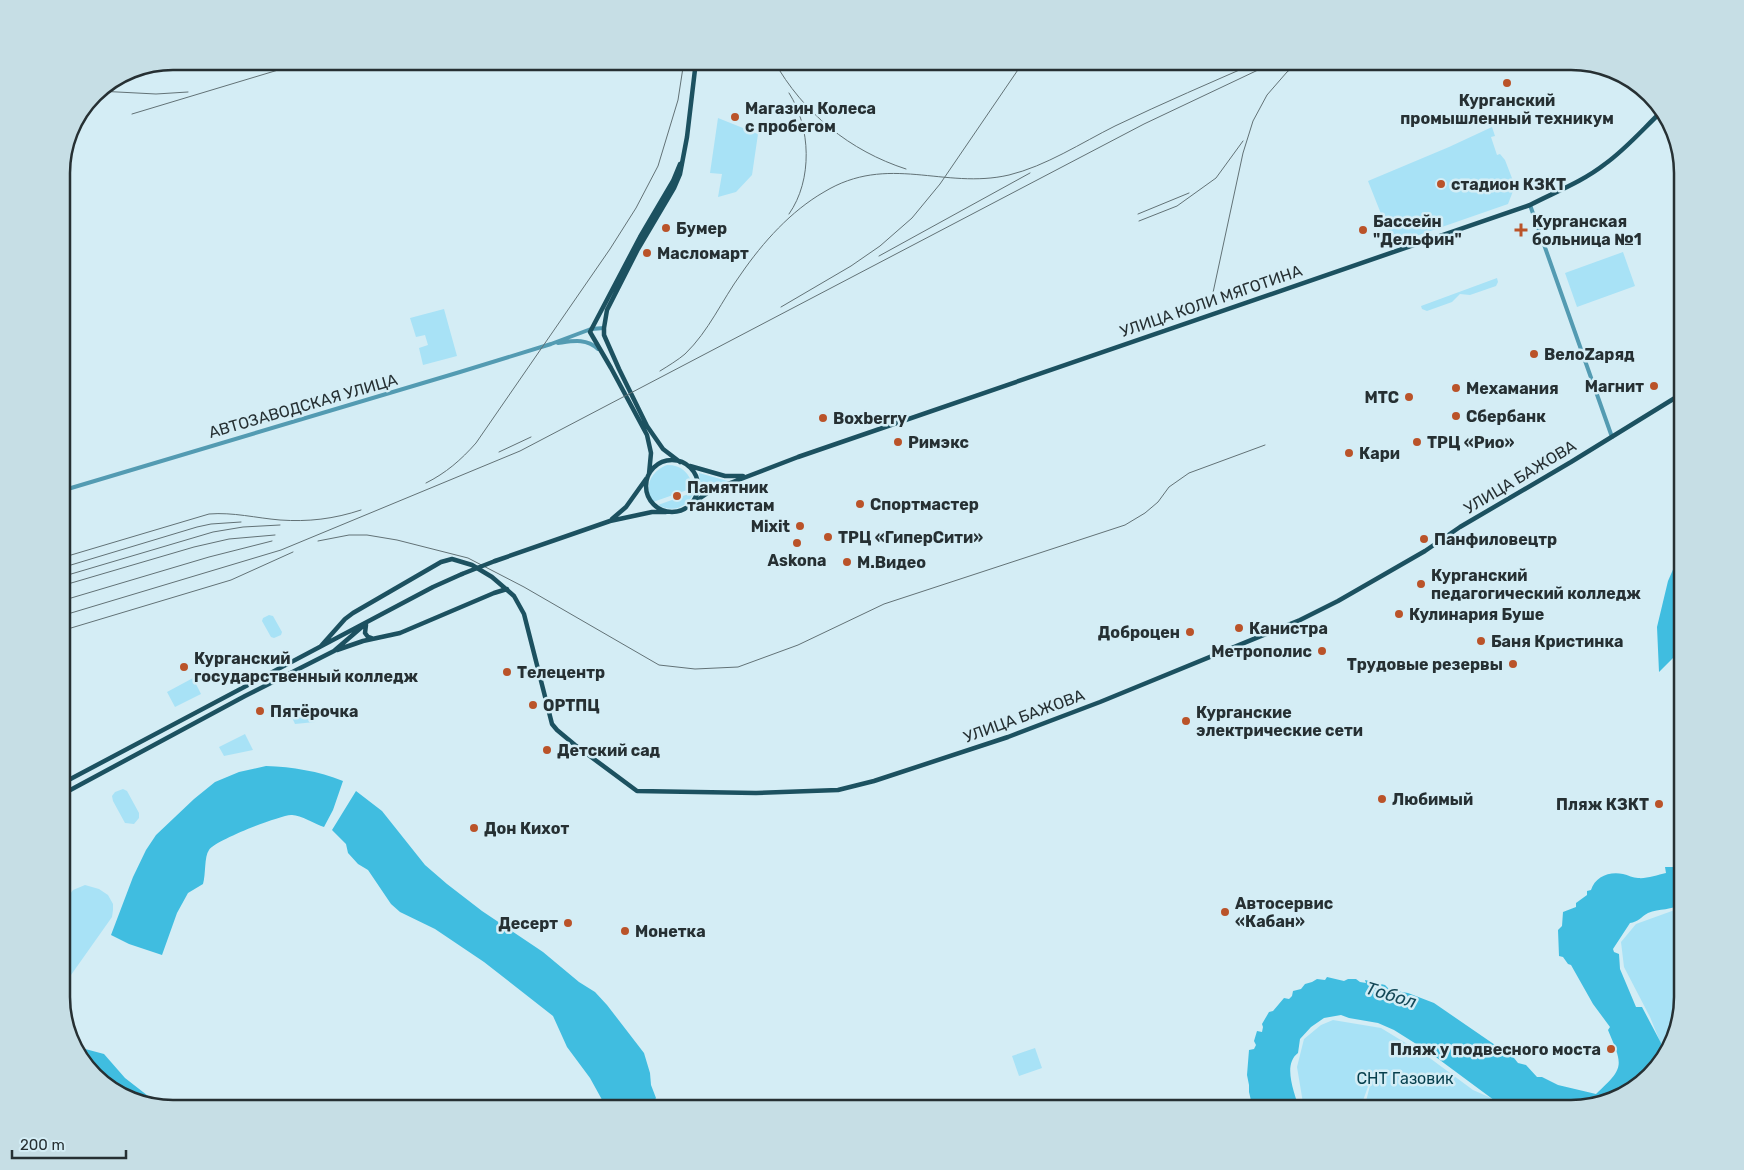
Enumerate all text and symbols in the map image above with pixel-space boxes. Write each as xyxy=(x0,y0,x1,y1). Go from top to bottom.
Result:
marker: Курганский промышленный техникум xyxy=(1501,77,1513,89)
place label: Курганский промышленный техникум xyxy=(1400,91,1614,128)
place label: Магазин Колеса с пробегом xyxy=(745,99,876,136)
marker: Магазин Колеса с пробегом xyxy=(729,111,741,123)
place label: стадион КЗКТ xyxy=(1451,175,1566,194)
marker: стадион КЗКТ xyxy=(1435,178,1447,190)
place label: Бассейн "Дельфин" xyxy=(1373,212,1462,249)
place label: Курганская больница №1 xyxy=(1532,212,1642,249)
place label: Бумер xyxy=(676,219,727,238)
marker: Бумер xyxy=(660,222,672,234)
marker: Курганская больница №1 xyxy=(1514,223,1528,237)
marker: Бассейн "Дельфин" xyxy=(1357,224,1369,236)
place label: Масломарт xyxy=(657,244,749,263)
marker: Масломарт xyxy=(641,247,653,259)
street label: УЛИЦА КОЛИ МЯГОТИНА xyxy=(1117,261,1305,341)
place label: ВелоZаряд xyxy=(1544,345,1635,364)
marker: ВелоZаряд xyxy=(1528,348,1540,360)
street label: АВТОЗАВОДСКАЯ УЛИЦА xyxy=(206,370,400,442)
place label: Магнит xyxy=(1585,377,1644,396)
place label: Мехамания xyxy=(1466,379,1559,398)
marker: Магнит xyxy=(1648,380,1660,392)
marker: Мехамания xyxy=(1450,382,1462,394)
place label: МТС xyxy=(1364,388,1399,407)
marker: МТС xyxy=(1403,391,1415,403)
place label: Сбербанк xyxy=(1466,407,1546,426)
place label: Boxberry xyxy=(833,409,907,428)
marker: Сбербанк xyxy=(1450,410,1462,422)
marker: Boxberry xyxy=(817,412,829,424)
place label: Римэкс xyxy=(908,433,969,452)
place label: ТРЦ «Рио» xyxy=(1427,433,1515,452)
marker: Римэкс xyxy=(892,436,904,448)
marker: ТРЦ «Рио» xyxy=(1411,436,1423,448)
street label: УЛИЦА БАЖОВА xyxy=(1460,436,1580,518)
place label: Кари xyxy=(1359,444,1400,463)
marker: Кари xyxy=(1343,447,1355,459)
place label: Памятник танкистам xyxy=(687,478,775,515)
marker: Памятник танкистам xyxy=(671,490,683,502)
place label: Спортмастер xyxy=(870,495,979,514)
marker: Спортмастер xyxy=(854,498,866,510)
place label: Mixit xyxy=(751,517,791,536)
marker: Mixit xyxy=(794,520,806,532)
place label: ТРЦ «ГиперСити» xyxy=(838,528,983,547)
place label: Панфиловецтр xyxy=(1434,530,1557,549)
marker: ТРЦ «ГиперСити» xyxy=(822,531,834,543)
marker: Панфиловецтр xyxy=(1418,533,1430,545)
marker: Askona xyxy=(791,537,803,549)
place label: Askona xyxy=(768,551,826,570)
place label: М.Видео xyxy=(857,553,926,572)
marker: М.Видео xyxy=(841,556,853,568)
place label: Курганский педагогический колледж xyxy=(1431,566,1641,603)
marker: Курганский педагогический колледж xyxy=(1415,578,1427,590)
place label: Кулинария Буше xyxy=(1409,605,1544,624)
marker: Кулинария Буше xyxy=(1393,608,1405,620)
place label: Канистра xyxy=(1249,619,1328,638)
marker: Канистра xyxy=(1233,622,1245,634)
place label: Доброцен xyxy=(1098,623,1180,642)
marker: Доброцен xyxy=(1184,626,1196,638)
place label: Баня Кристинка xyxy=(1491,632,1624,651)
marker: Баня Кристинка xyxy=(1475,635,1487,647)
place label: Метрополис xyxy=(1211,642,1312,661)
marker: Метрополис xyxy=(1316,645,1328,657)
place label: Курганский государственный колледж xyxy=(194,649,419,686)
place label: Трудовые резервы xyxy=(1347,655,1503,674)
marker: Трудовые резервы xyxy=(1507,658,1519,670)
marker: Курганский государственный колледж xyxy=(178,661,190,673)
place label: Телецентр xyxy=(517,663,605,682)
marker: Телецентр xyxy=(501,666,513,678)
street label: УЛИЦА БАЖОВА xyxy=(961,685,1087,747)
place label: ОРТПЦ xyxy=(543,696,600,715)
marker: ОРТПЦ xyxy=(527,699,539,711)
place label: Пятёрочка xyxy=(270,702,359,721)
place label: Курганские электрические сети xyxy=(1196,703,1363,740)
marker: Пятёрочка xyxy=(254,705,266,717)
marker: Курганские электрические сети xyxy=(1180,715,1192,727)
place label: Детский сад xyxy=(557,741,661,760)
marker: Детский сад xyxy=(541,744,553,756)
place label: Любимый xyxy=(1392,790,1473,809)
marker: Любимый xyxy=(1376,793,1388,805)
place label: Пляж КЗКТ xyxy=(1556,795,1649,814)
marker: Пляж КЗКТ xyxy=(1653,798,1665,810)
place label: Дон Кихот xyxy=(484,819,570,838)
marker: Дон Кихот xyxy=(468,822,480,834)
place label: Автосервис «Кабан» xyxy=(1235,894,1333,931)
marker: Автосервис «Кабан» xyxy=(1219,906,1231,918)
place label: Десерт xyxy=(498,914,558,933)
marker: Десерт xyxy=(562,917,574,929)
place label: Монетка xyxy=(635,922,706,941)
marker: Монетка xyxy=(619,925,631,937)
water label: Тобол xyxy=(1363,977,1419,1013)
place label: Пляж у подвесного моста xyxy=(1390,1040,1601,1059)
marker: Пляж у подвесного моста xyxy=(1605,1043,1617,1055)
park label: СНТ Газовик xyxy=(1356,1069,1454,1088)
scale bar xyxy=(12,1128,126,1160)
text: 200 m xyxy=(20,1136,65,1154)

